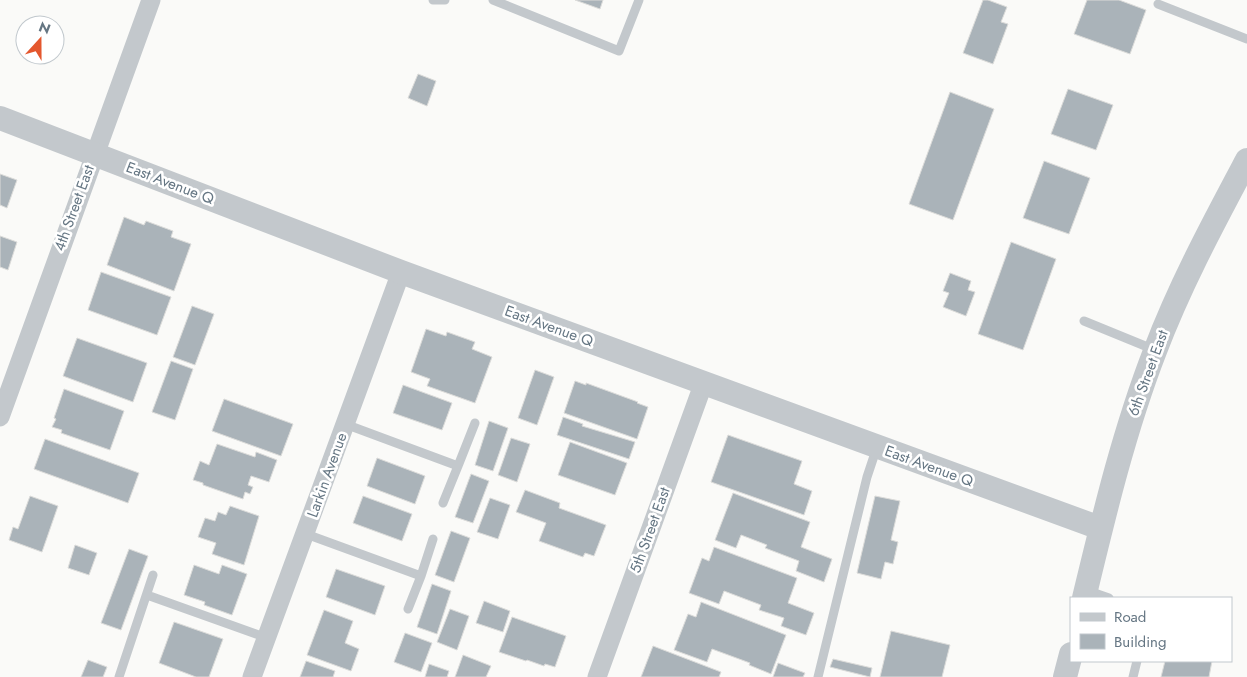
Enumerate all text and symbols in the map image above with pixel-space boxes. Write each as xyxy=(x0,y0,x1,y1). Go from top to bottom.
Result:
north arrow xyxy=(15,15,65,65)
text: N xyxy=(36,17,53,39)
street label: East Avenue Q xyxy=(123,156,217,210)
street label: 4th Street East xyxy=(48,162,100,254)
street label: East Avenue Q xyxy=(502,300,596,352)
street label: 6th Street East xyxy=(1122,327,1174,419)
street label: Larkin Avenue xyxy=(301,429,353,520)
street label: East Avenue Q xyxy=(882,440,976,492)
street label: 5th Street East xyxy=(624,484,676,576)
legend xyxy=(1070,597,1232,662)
text: Road xyxy=(1114,606,1146,628)
text: Building xyxy=(1114,631,1166,653)

